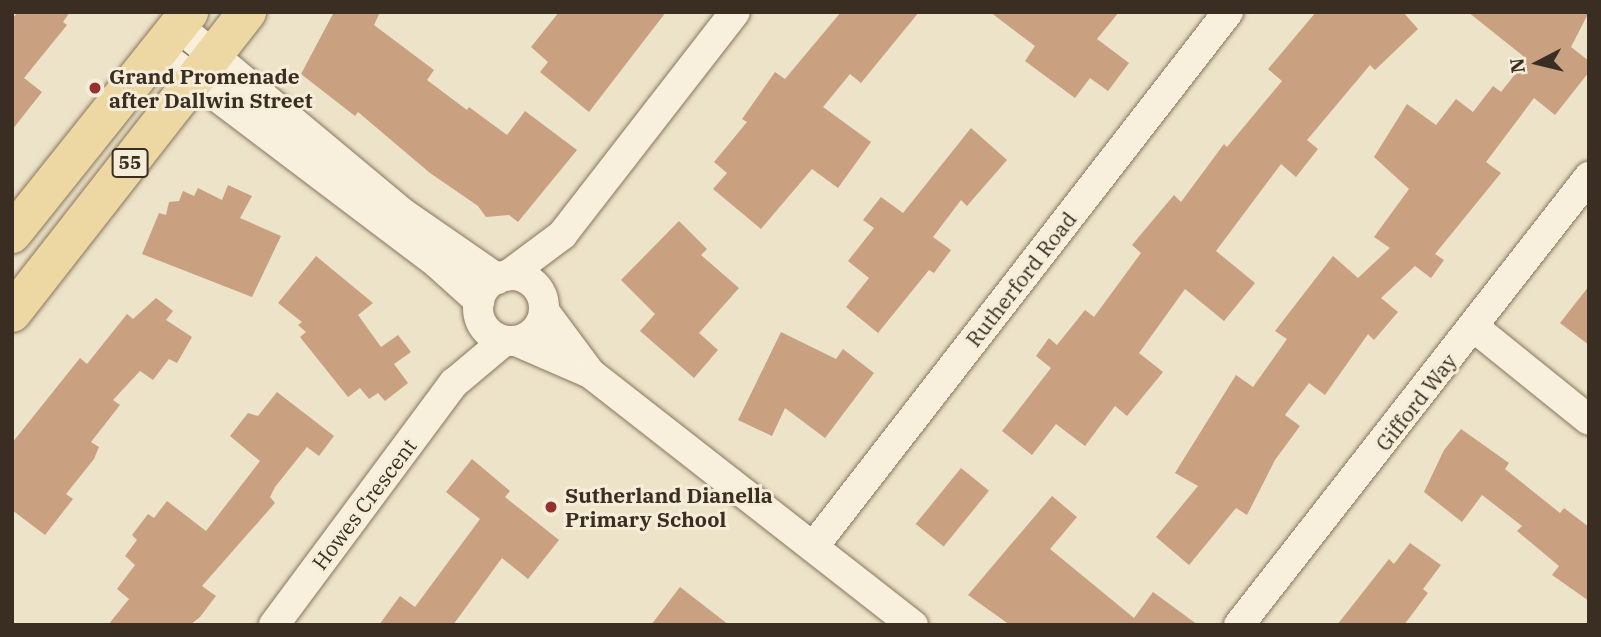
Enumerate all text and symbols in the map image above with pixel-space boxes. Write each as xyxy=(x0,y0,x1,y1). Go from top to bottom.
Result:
north arrow xyxy=(1503,28,1573,98)
text: N xyxy=(1504,57,1530,74)
place label: Grand Promenade after Dallwin Street xyxy=(109,63,312,113)
marker: Grand Promenade after Dallwin Street xyxy=(87,80,103,96)
road number: 55 xyxy=(111,148,149,178)
street label: Rutherford Road xyxy=(960,206,1082,352)
street label: Gifford Way xyxy=(1370,348,1462,456)
street label: Howes Crescent xyxy=(307,433,421,575)
place label: Sutherland Dianella Primary School xyxy=(565,482,773,532)
marker: Sutherland Dianella Primary School xyxy=(543,499,559,515)

